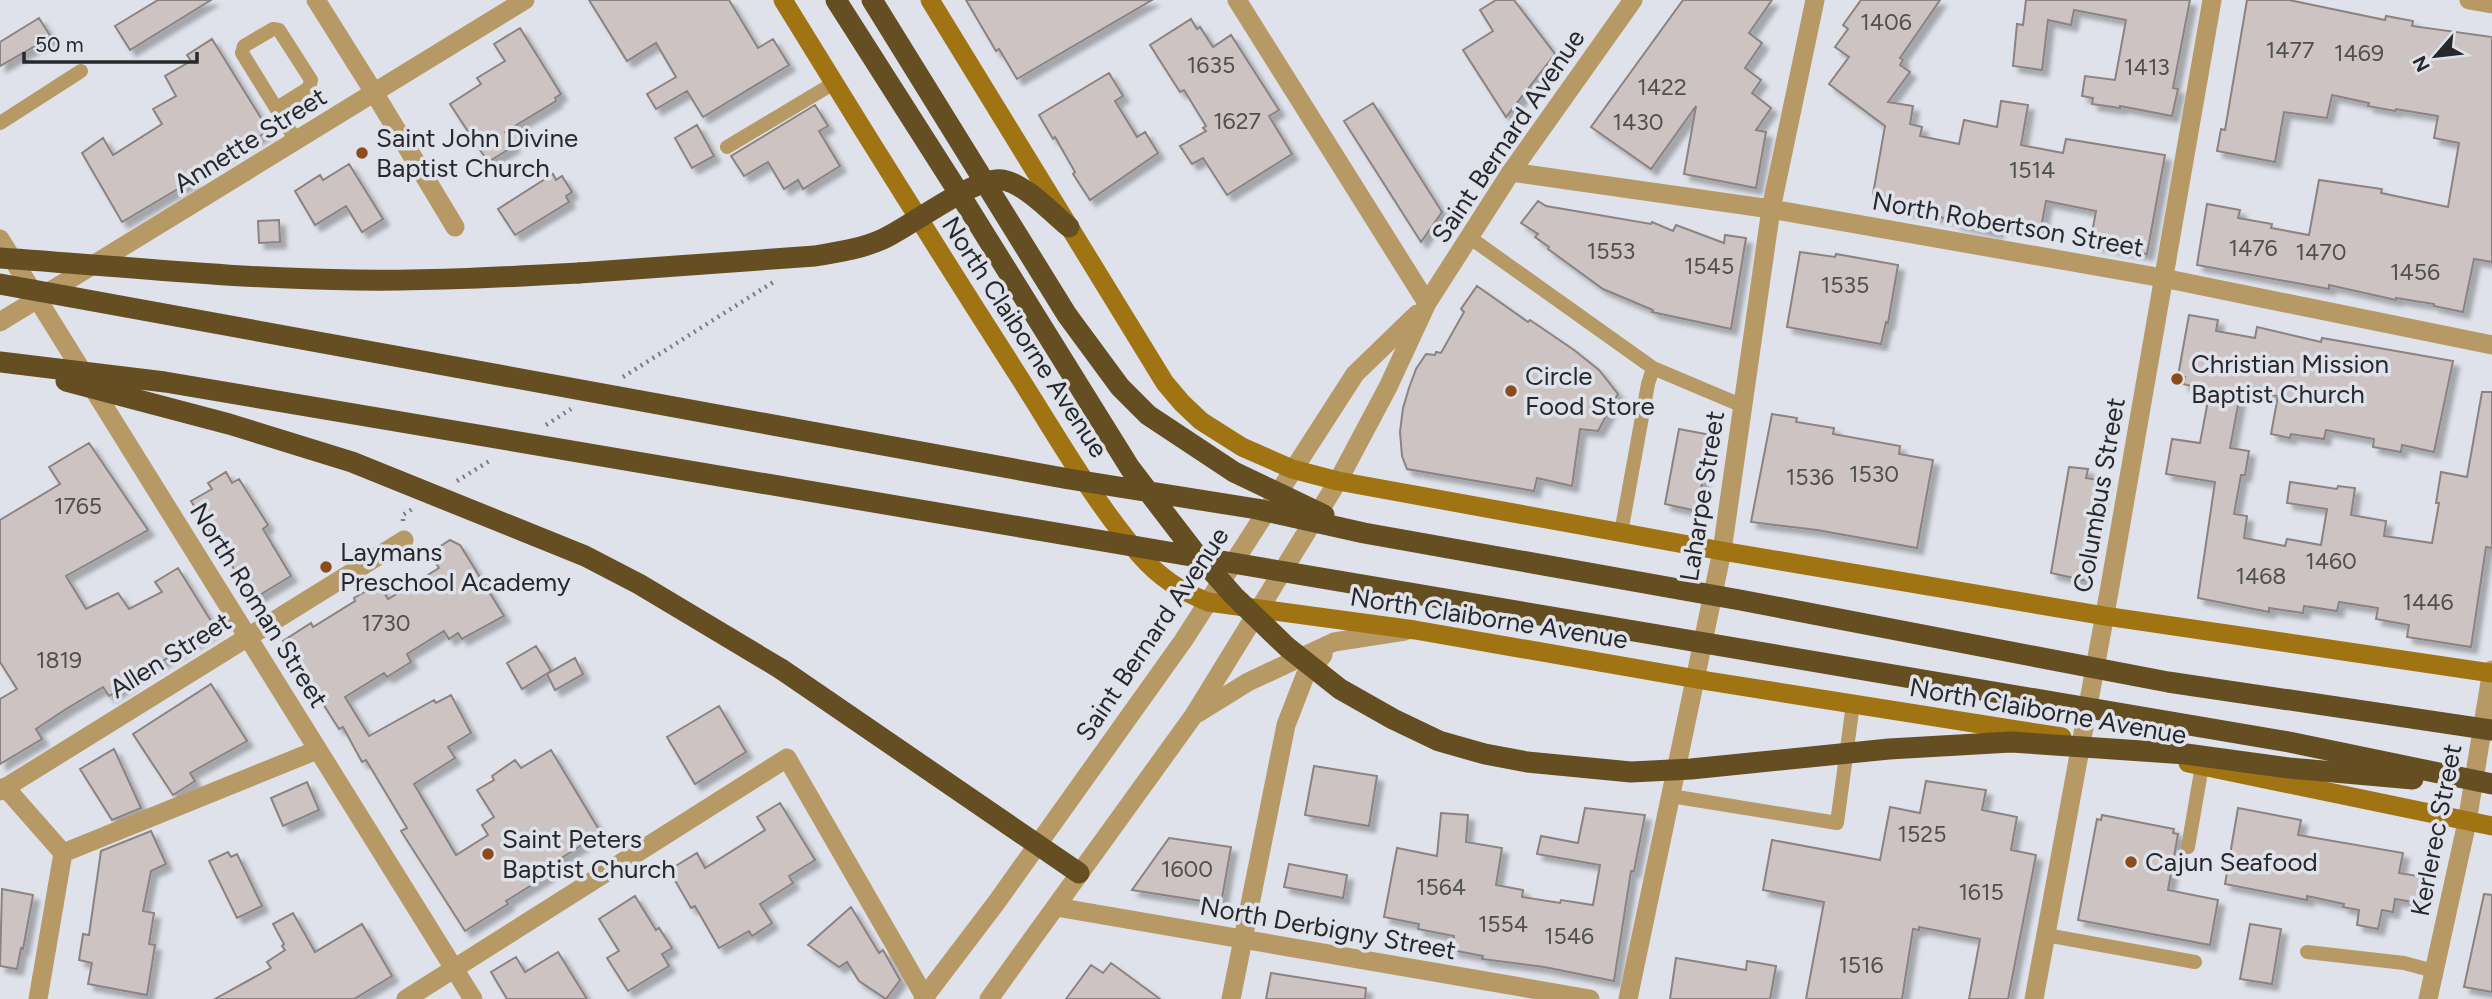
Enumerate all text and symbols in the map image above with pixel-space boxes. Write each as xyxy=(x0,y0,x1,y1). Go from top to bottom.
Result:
house number: 1406 xyxy=(1860,8,1912,36)
scale bar xyxy=(24,21,198,65)
north arrow xyxy=(2401,21,2471,91)
street label: Saint Bernard Avenue xyxy=(1425,23,1591,249)
text: 50 m xyxy=(35,32,84,57)
house number: 1477 xyxy=(2266,36,2314,64)
house number: 1469 xyxy=(2334,39,2384,67)
house number: 1635 xyxy=(1187,51,1235,79)
text: N xyxy=(2408,52,2435,76)
house number: 1413 xyxy=(2124,53,2170,81)
house number: 1422 xyxy=(1637,73,1687,101)
street label: Annette Street xyxy=(168,80,332,200)
house number: 1627 xyxy=(1213,107,1261,135)
house number: 1430 xyxy=(1612,108,1664,136)
place label: Saint John Divine Baptist Church xyxy=(376,122,578,184)
marker: Saint John Divine Baptist Church xyxy=(354,145,370,161)
house number: 1514 xyxy=(2009,156,2055,184)
street label: North Robertson Street xyxy=(1870,184,2146,264)
street label: North Claiborne Avenue xyxy=(935,211,1115,463)
house number: 1476 xyxy=(2228,234,2278,262)
house number: 1553 xyxy=(1587,237,1635,265)
house number: 1470 xyxy=(2296,238,2346,266)
house number: 1545 xyxy=(1684,252,1734,280)
house number: 1456 xyxy=(2390,258,2440,286)
house number: 1535 xyxy=(1821,271,1869,299)
place label: Christian Mission Baptist Church xyxy=(2191,348,2389,410)
place label: Circle Food Store xyxy=(1525,360,1655,422)
marker: Christian Mission Baptist Church xyxy=(2169,371,2185,387)
marker: Circle Food Store xyxy=(1503,383,1519,399)
street label: Columbus Street xyxy=(2066,395,2132,595)
street label: Laharpe Street xyxy=(1673,408,1731,584)
house number: 1530 xyxy=(1849,460,1899,488)
house number: 1536 xyxy=(1786,463,1834,491)
house number: 1765 xyxy=(54,492,102,520)
street label: North Roman Street xyxy=(183,497,335,713)
street label: Saint Bernard Avenue xyxy=(1069,521,1235,747)
place label: Laymans Preschool Academy xyxy=(340,536,571,598)
house number: 1460 xyxy=(2305,547,2357,575)
marker: Laymans Preschool Academy xyxy=(318,559,334,575)
house number: 1468 xyxy=(2236,562,2286,590)
street label: North Claiborne Avenue xyxy=(1348,580,1630,656)
house number: 1446 xyxy=(2402,588,2454,616)
street label: Allen Street xyxy=(103,605,237,705)
house number: 1730 xyxy=(361,609,411,637)
house number: 1819 xyxy=(36,646,82,674)
street label: North Claiborne Avenue xyxy=(1907,671,2189,751)
street label: Kerlerec Street xyxy=(2404,741,2468,919)
house number: 1525 xyxy=(1898,820,1946,848)
place label: Saint Peters Baptist Church xyxy=(502,823,676,885)
marker: Saint Peters Baptist Church xyxy=(480,846,496,862)
place label: Cajun Seafood xyxy=(2145,846,2318,878)
marker: Cajun Seafood xyxy=(2123,854,2139,870)
house number: 1600 xyxy=(1161,855,1213,883)
house number: 1564 xyxy=(1416,873,1466,901)
house number: 1615 xyxy=(1958,878,2004,906)
street label: North Derbigny Street xyxy=(1198,890,1459,966)
house number: 1554 xyxy=(1478,910,1528,938)
house number: 1546 xyxy=(1544,922,1594,950)
house number: 1516 xyxy=(1838,951,1884,979)

